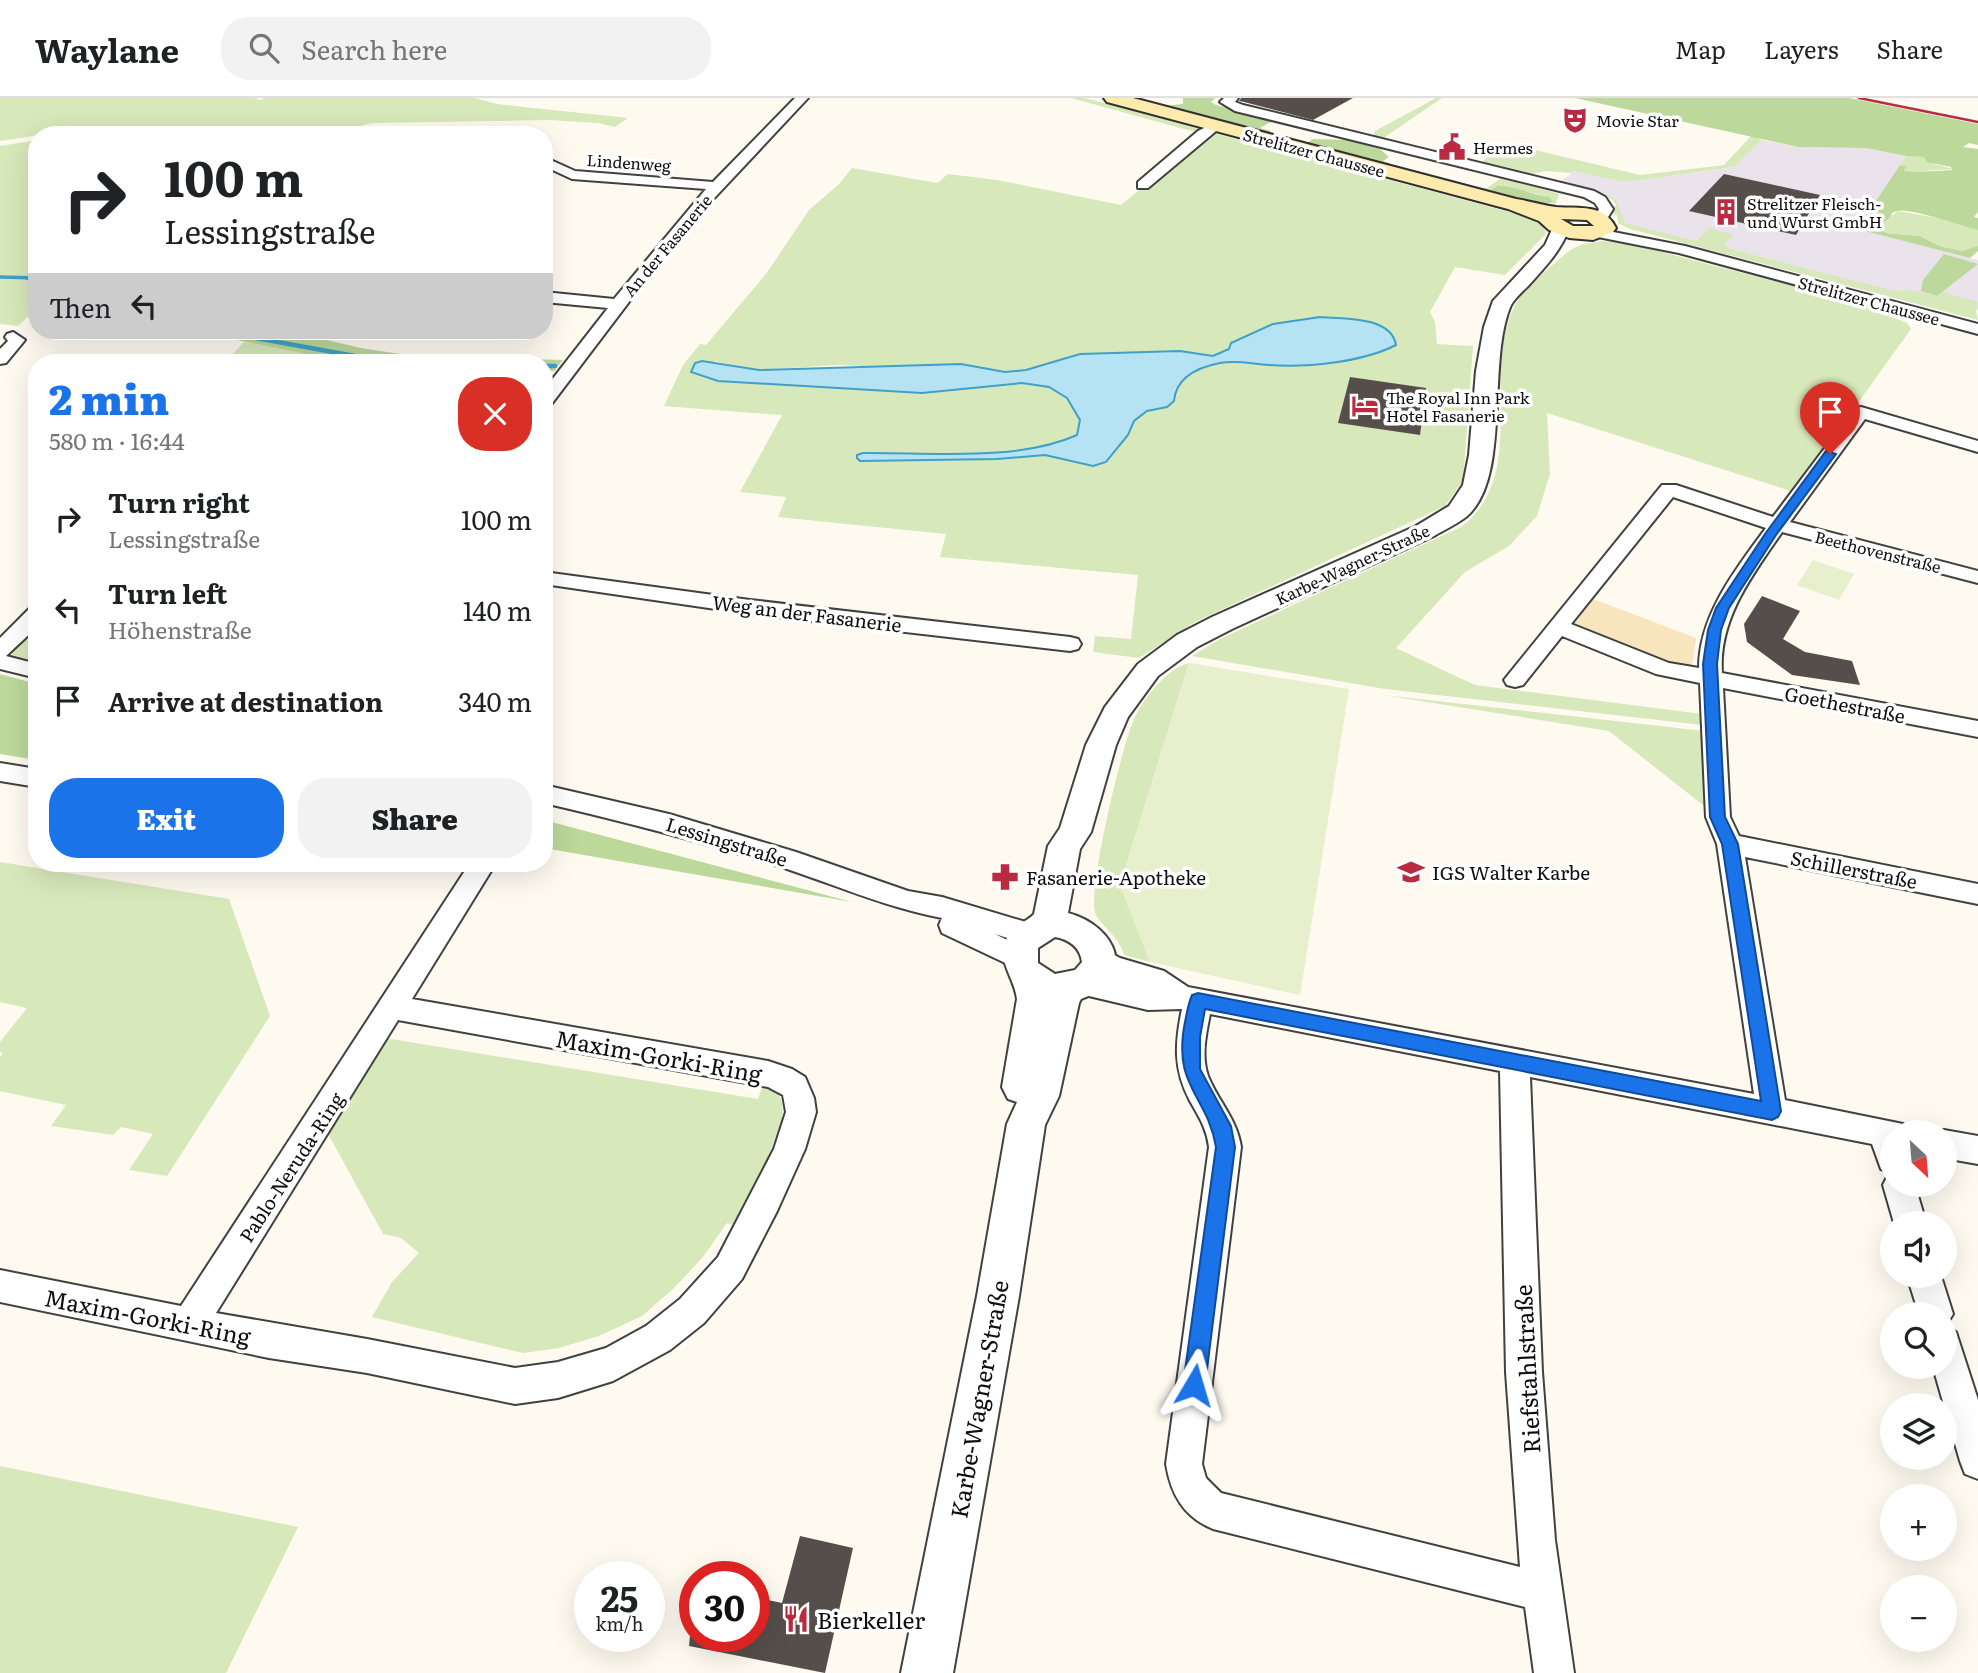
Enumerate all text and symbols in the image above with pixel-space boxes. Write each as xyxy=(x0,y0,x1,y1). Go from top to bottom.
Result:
search box xyxy=(221,17,711,80)
text: Waylane xyxy=(35,24,179,73)
icon: search xyxy=(245,29,283,67)
text: Search here xyxy=(301,29,447,68)
text: Map xyxy=(1675,31,1726,66)
text: Layers xyxy=(1764,31,1838,66)
text: Share xyxy=(1876,31,1943,66)
theatre icon: Movie Star xyxy=(1560,105,1590,135)
place label: Movie Star xyxy=(1596,108,1679,132)
street label: Strelitzer Chaussee xyxy=(1241,122,1387,182)
public building icon: Hermes xyxy=(1437,132,1467,162)
place label: Hermes xyxy=(1473,135,1533,159)
text: 100 m xyxy=(164,139,303,212)
street label: Lindenweg xyxy=(586,147,672,177)
icon: right xyxy=(49,154,140,245)
street label: An der Fasanerie xyxy=(617,189,717,301)
place label: Strelitzer Fleisch- und Wurst GmbH xyxy=(1747,191,1882,233)
building icon: Strelitzer Fleisch- und Wurst GmbH xyxy=(1711,197,1741,227)
text: Lessingstraße xyxy=(164,206,376,254)
street label: Strelitzer Chaussee xyxy=(1796,270,1942,330)
text: Then xyxy=(49,287,111,326)
icon: left xyxy=(125,287,163,325)
text: 2 min xyxy=(49,366,169,428)
button: close xyxy=(458,377,532,451)
pin xyxy=(1800,382,1860,454)
place label: The Royal Inn Park Hotel Fasanerie xyxy=(1386,385,1530,427)
hotel icon: The Royal Inn Park Hotel Fasanerie xyxy=(1350,391,1380,421)
icon: arrive xyxy=(1811,393,1849,431)
text: 580 m · 16:44 xyxy=(49,423,185,457)
text: Turn right xyxy=(108,482,250,521)
text: 100 m xyxy=(461,499,532,538)
icon: right xyxy=(49,500,87,538)
street label: Karbe-Wagner-Straße xyxy=(1271,518,1433,610)
text: Lessingstraße xyxy=(108,521,260,555)
street label: Beethovenstraße xyxy=(1812,524,1944,578)
text: Turn left xyxy=(108,573,227,612)
street label: Weg an der Fasanerie xyxy=(711,587,903,639)
text: 140 m xyxy=(463,590,532,629)
icon: left xyxy=(49,591,87,629)
text: Höhenstraße xyxy=(108,612,252,646)
street label: Goethestraße xyxy=(1782,679,1908,729)
text: Arrive at destination xyxy=(108,681,383,720)
text: 340 m xyxy=(458,681,532,720)
icon: arrive xyxy=(49,682,87,720)
button: Exit xyxy=(49,778,284,858)
button: Share xyxy=(298,778,532,858)
street label: Lessingstraße xyxy=(663,809,791,873)
street label: Schillerstraße xyxy=(1788,843,1920,895)
school or university icon: IGS Walter Karbe xyxy=(1396,857,1426,887)
place label: IGS Walter Karbe xyxy=(1432,858,1590,886)
pharmacy icon: Fasanerie-Apotheke xyxy=(990,862,1020,892)
place label: Fasanerie-Apotheke xyxy=(1026,863,1206,891)
street label: Maxim-Gorki-Ring xyxy=(553,1020,765,1090)
street label: Pablo-Neruda-Ring xyxy=(232,1086,350,1248)
north arrow xyxy=(1880,1120,1956,1197)
map controls xyxy=(1880,1120,1957,1652)
button: sound xyxy=(1880,1211,1957,1288)
street label: Karbe-Wagner-Straße xyxy=(940,1277,1016,1521)
street label: Maxim-Gorki-Ring xyxy=(42,1279,254,1353)
street label: Riefstahlstraße xyxy=(1505,1284,1547,1454)
button: search xyxy=(1880,1302,1957,1379)
position arrow xyxy=(1157,1348,1231,1422)
button: layers xyxy=(1880,1393,1957,1470)
button: + xyxy=(1880,1484,1957,1561)
speed limit sign: 30 xyxy=(679,1561,770,1652)
text: 25 xyxy=(601,1571,638,1623)
button: − xyxy=(1880,1575,1957,1652)
place label: Bierkeller xyxy=(817,1602,925,1636)
restaurant icon: Bierkeller xyxy=(781,1604,811,1634)
text: km/h xyxy=(596,1610,643,1637)

